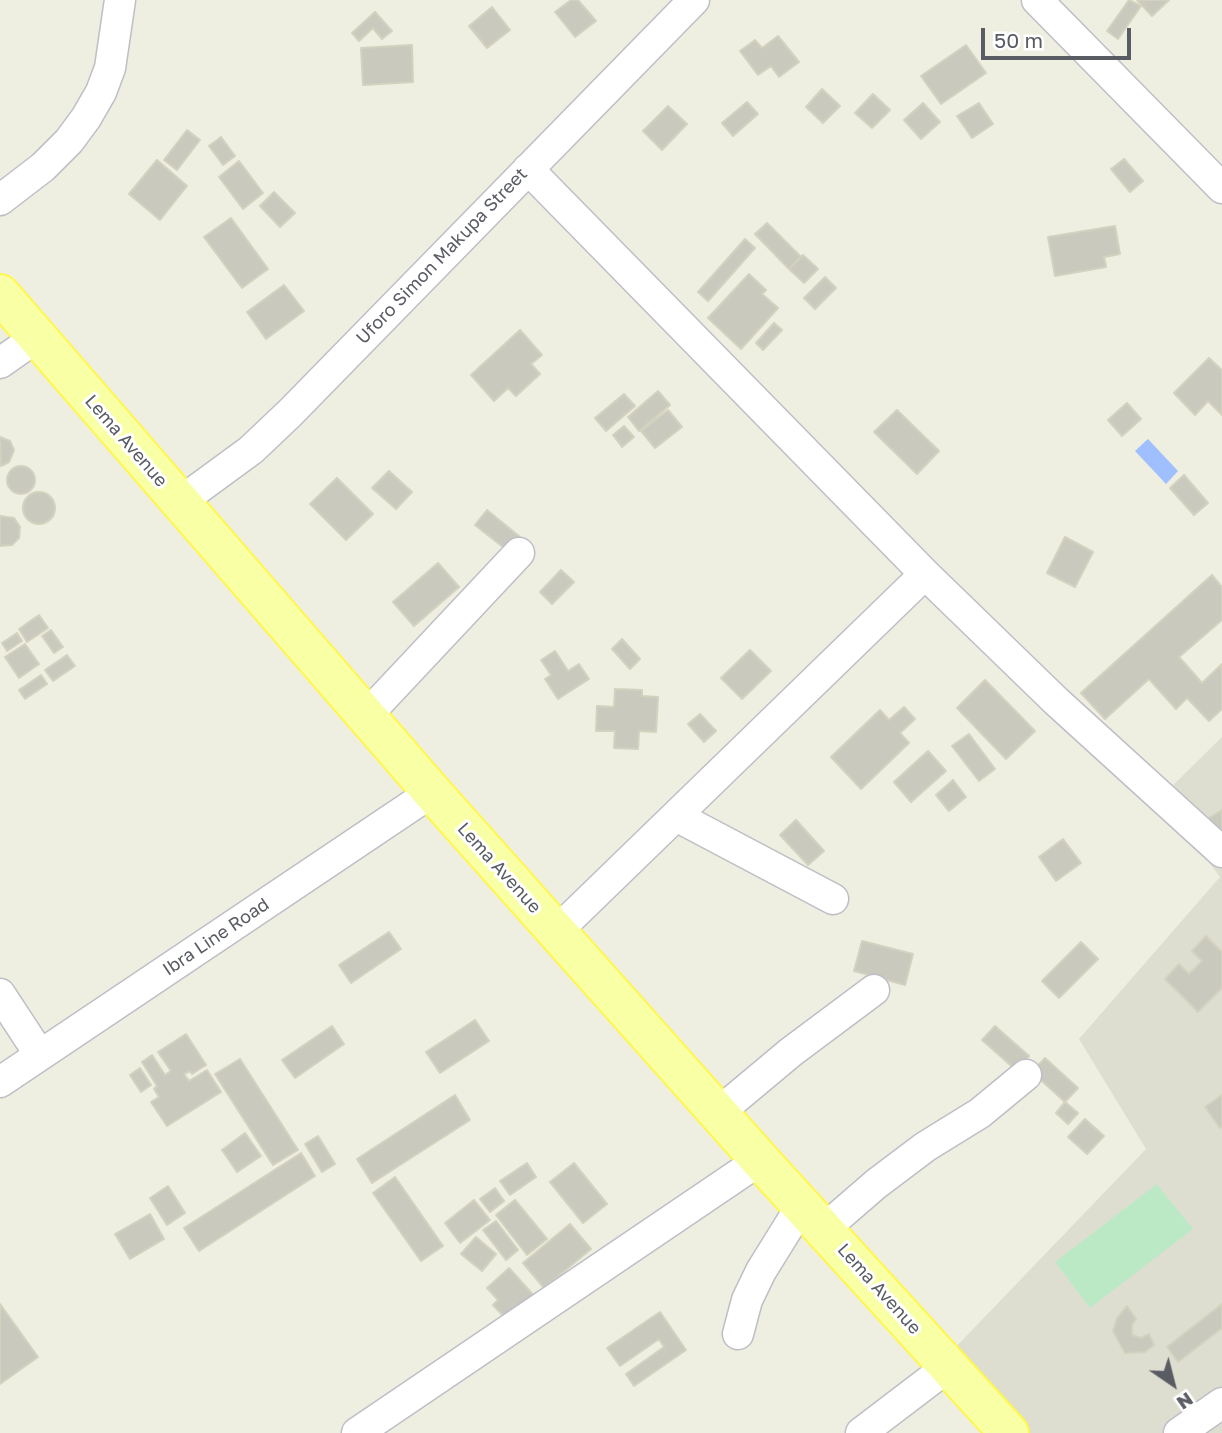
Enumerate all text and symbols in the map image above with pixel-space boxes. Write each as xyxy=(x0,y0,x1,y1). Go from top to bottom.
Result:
scale bar xyxy=(984,14,1134,58)
text: 50 m xyxy=(994,27,1043,53)
street label: Uforo Simon Makupa Street xyxy=(352,163,532,349)
street label: Lema Avenue xyxy=(80,391,172,491)
street label: Lema Avenue xyxy=(453,818,545,918)
street label: Ibra Line Road xyxy=(159,894,273,980)
street label: Lema Avenue xyxy=(833,1239,925,1339)
north arrow xyxy=(1138,1349,1208,1419)
text: N xyxy=(1173,1388,1198,1415)

